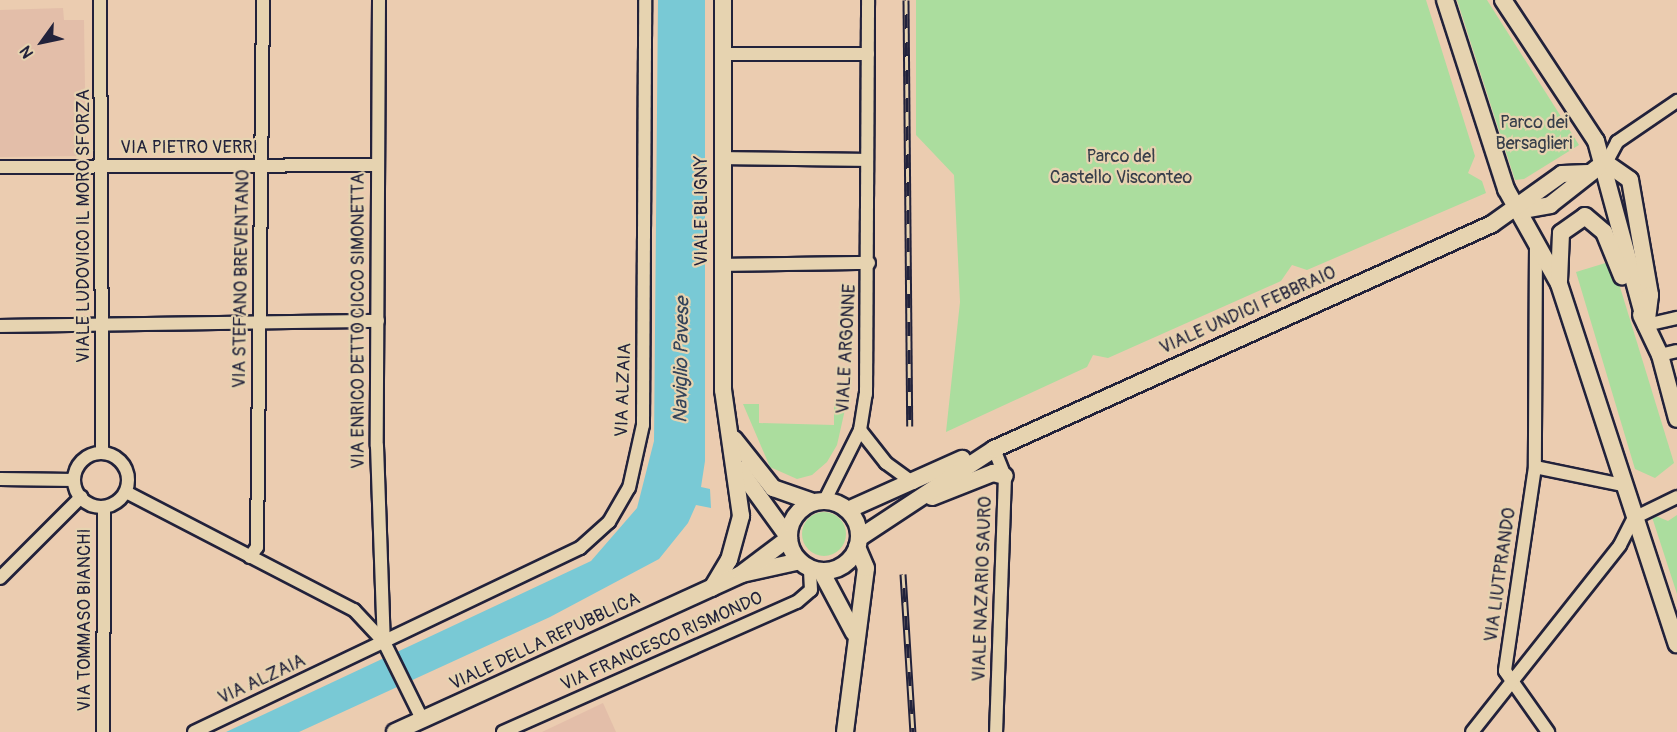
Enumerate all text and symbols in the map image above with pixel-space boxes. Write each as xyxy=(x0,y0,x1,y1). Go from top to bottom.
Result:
north arrow xyxy=(12,12,72,72)
text: N xyxy=(16,42,38,62)
street label: VIALE LUDOVICO IL MORO SFORZA xyxy=(73,89,95,363)
park label: Parco dei Bersaglieri xyxy=(1496,113,1572,156)
street label: VIA PIETRO VERRI xyxy=(120,137,258,159)
park label: Parco del Castello Visconteo xyxy=(1050,147,1192,190)
street label: VIALE BLIGNY xyxy=(691,156,713,266)
street label: VIA STEFANO BREVENTANO xyxy=(229,169,255,389)
street label: VIA ENRICO DETTO CICCO SIMONETTA xyxy=(348,173,370,469)
street label: VIALE UNDICI FEBBRAIO xyxy=(1157,262,1339,360)
street label: VIALE ARGONNE xyxy=(833,283,861,415)
water label: Naviglio Pavese xyxy=(668,297,694,423)
street label: VIA ALZAIA xyxy=(612,343,636,437)
street label: VIALE NAZARIO SAURO xyxy=(969,496,997,682)
street label: VIA LIUTPRANDO xyxy=(1481,506,1521,644)
street label: VIA TOMMASO BIANCHI xyxy=(74,529,96,711)
street label: VIALE DELLA REPUBBLICA xyxy=(446,588,644,696)
street label: VIA FRANCESCO RISMONDO xyxy=(558,588,766,696)
street label: VIA ALZAIA xyxy=(215,650,309,710)

